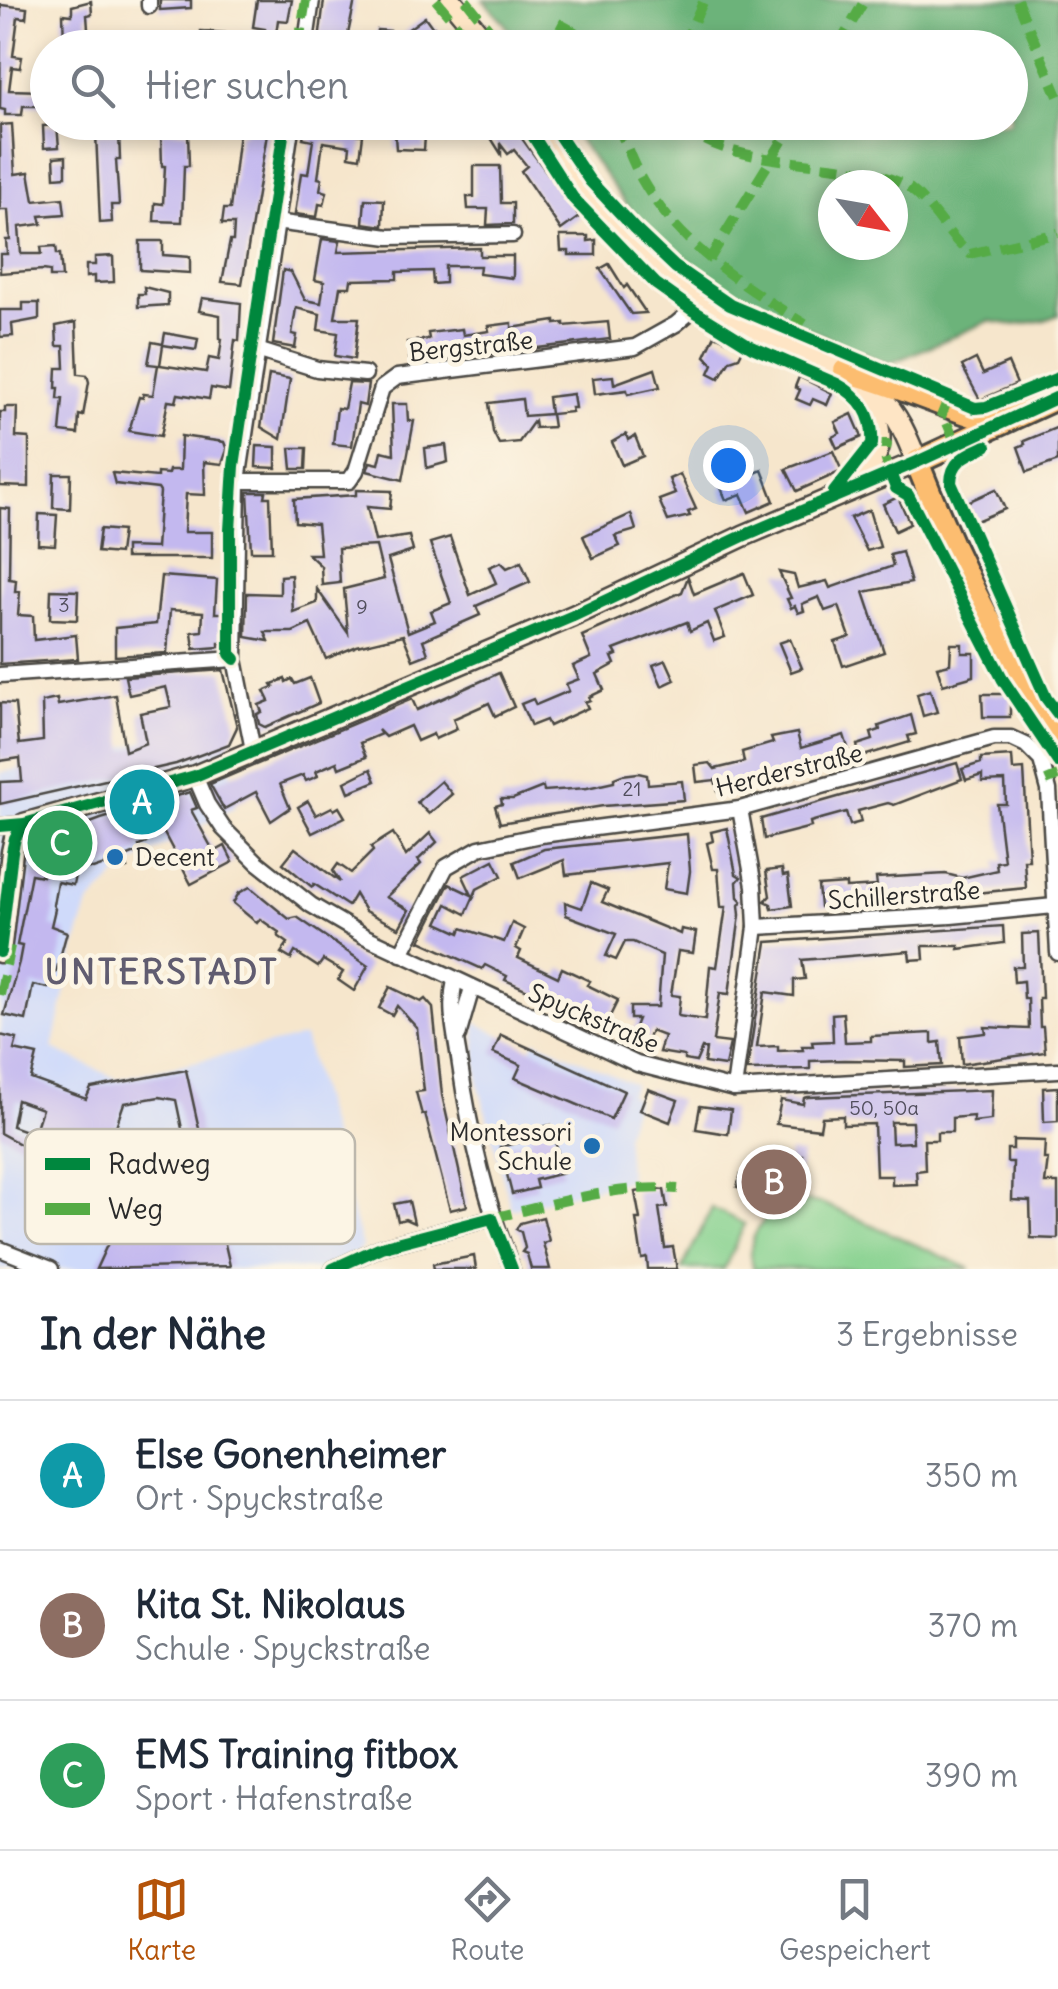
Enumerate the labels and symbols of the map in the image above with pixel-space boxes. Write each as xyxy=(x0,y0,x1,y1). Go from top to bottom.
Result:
north arrow xyxy=(818,170,908,260)
street label: Bergstraße xyxy=(407,324,535,368)
your location xyxy=(703,440,754,491)
house number: 3 xyxy=(58,592,70,617)
house number: 9 xyxy=(356,594,368,619)
street label: Herderstraße xyxy=(712,736,866,804)
pin: A xyxy=(110,764,174,840)
house number: 21 xyxy=(623,776,641,801)
pin: C xyxy=(28,806,92,880)
place label: Decent xyxy=(135,841,215,873)
marker: Decent xyxy=(104,846,126,868)
street label: Schillerstraße xyxy=(827,874,981,916)
district label: UNTERSTADT xyxy=(45,949,279,993)
street label: Spyckstraße xyxy=(524,976,664,1060)
house number: 50, 50a xyxy=(849,1095,919,1120)
place label: Montessori Schule xyxy=(449,1116,572,1177)
legend xyxy=(25,1129,355,1244)
marker: Montessori Schule xyxy=(581,1135,603,1157)
pin: B xyxy=(742,1144,806,1220)
text: Radweg xyxy=(108,1146,211,1182)
text: Weg xyxy=(108,1191,163,1227)

